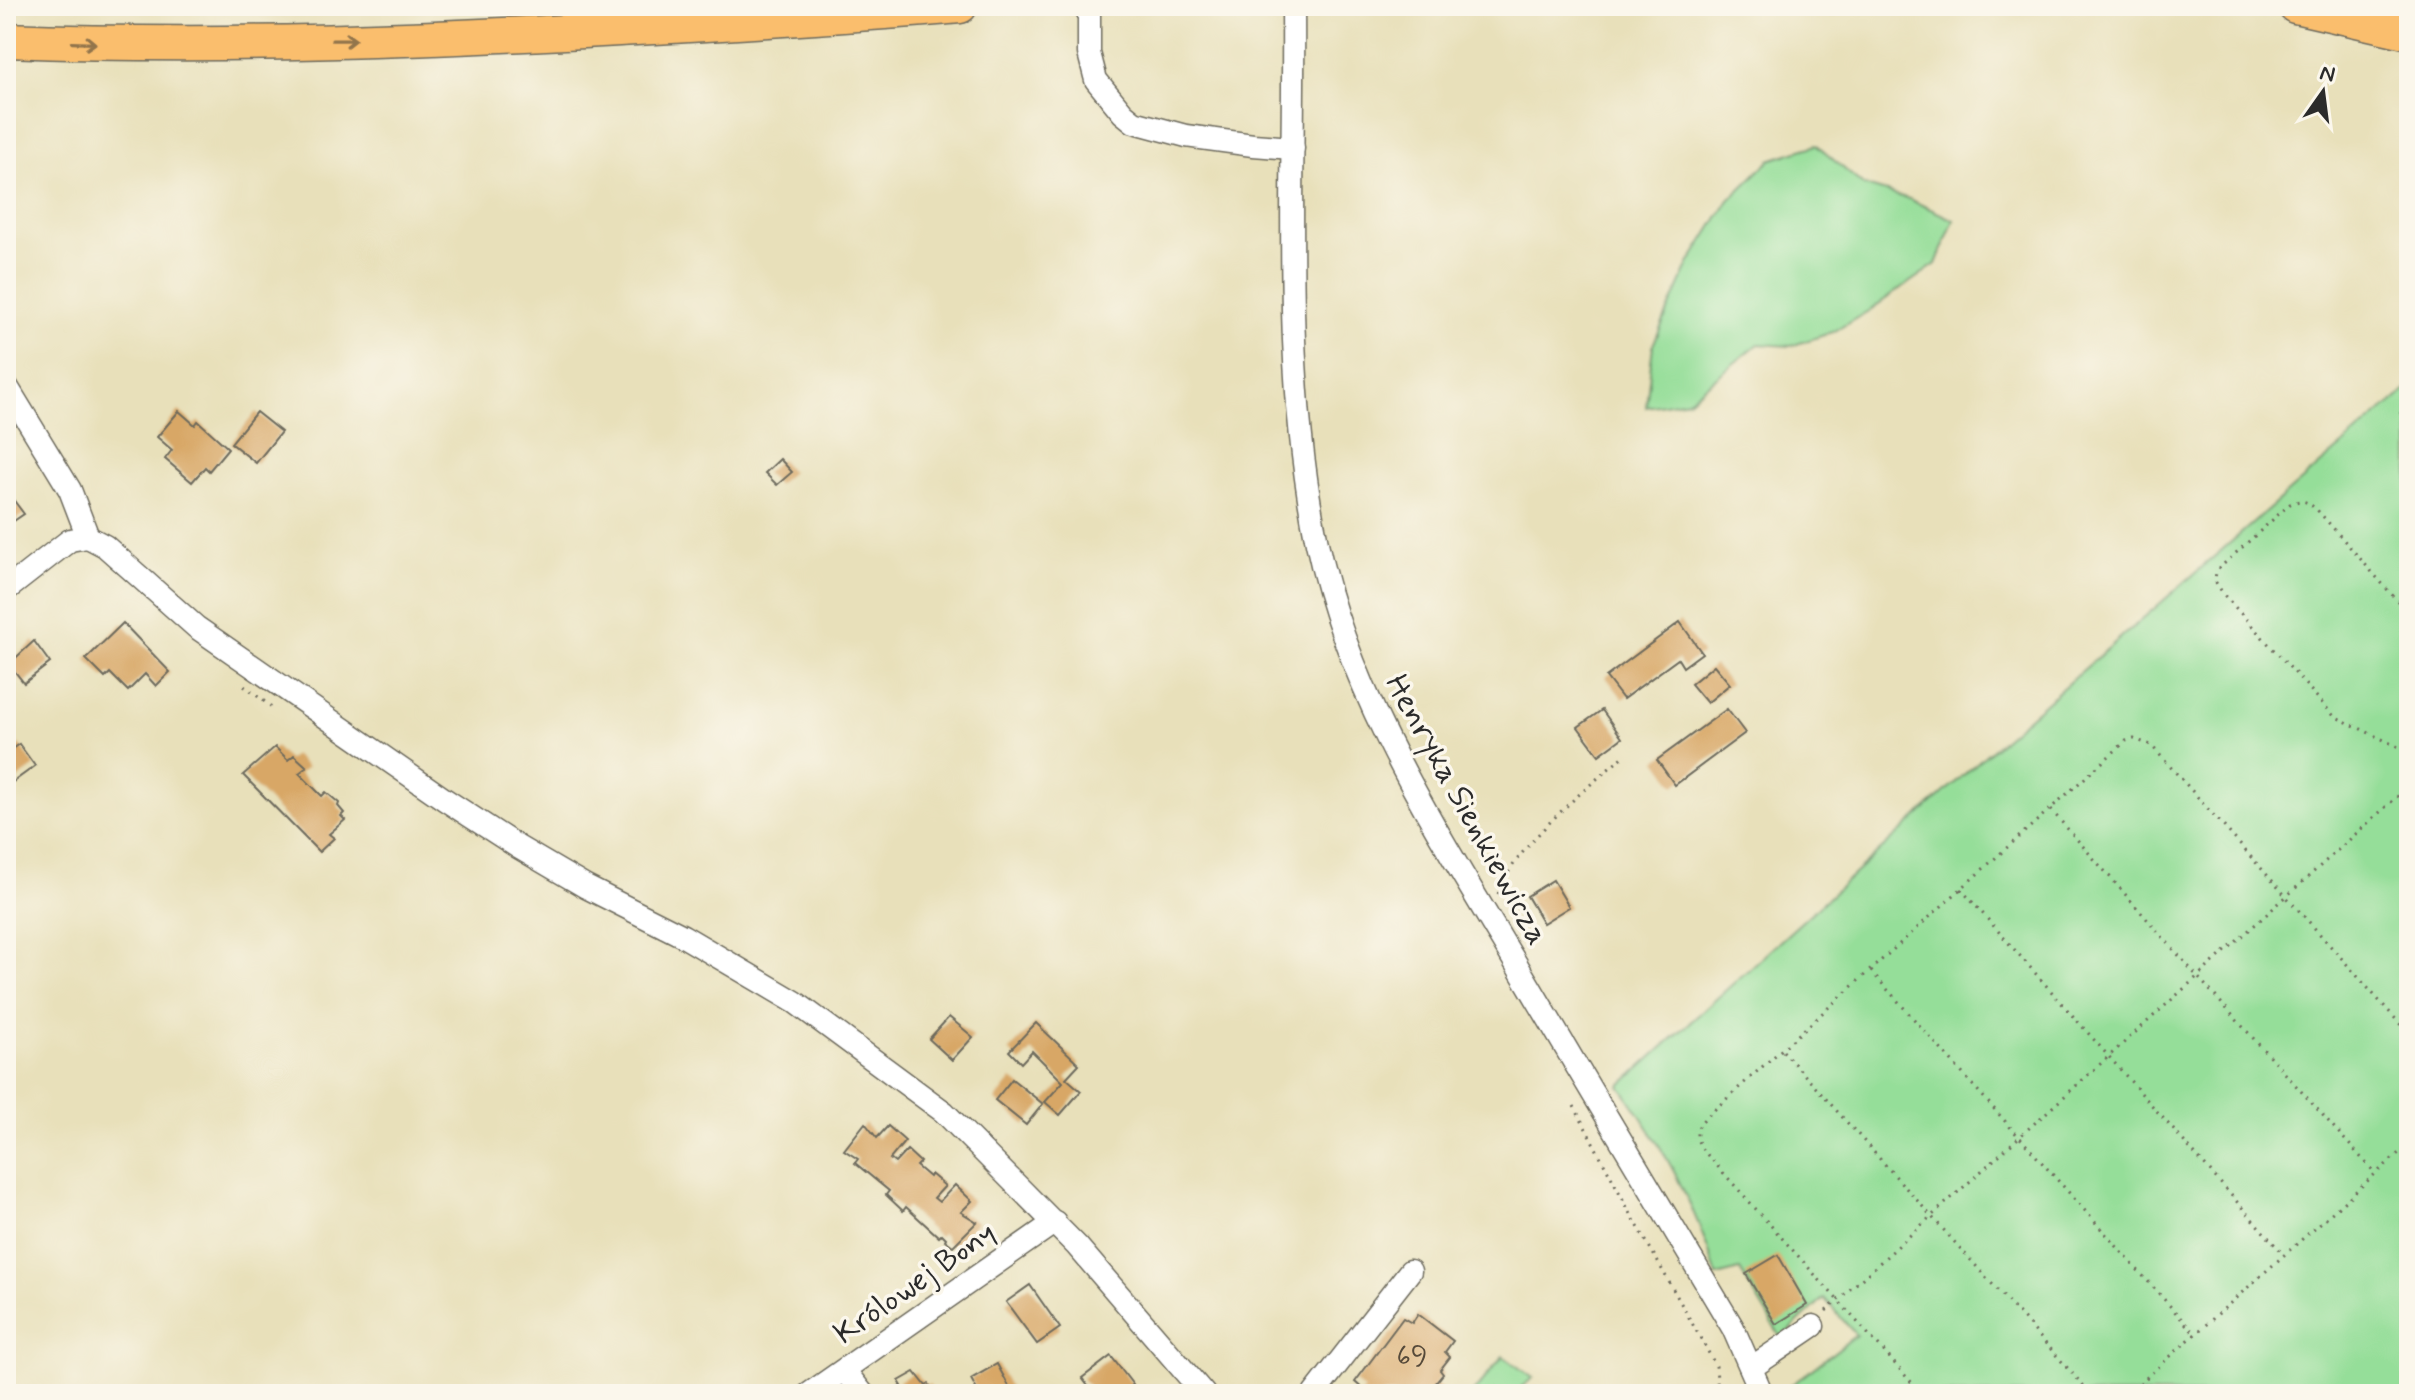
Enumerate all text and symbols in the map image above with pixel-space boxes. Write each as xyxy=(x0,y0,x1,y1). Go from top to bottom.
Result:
one-way arrow xyxy=(330,32,357,48)
one-way arrow xyxy=(70,35,97,50)
north arrow xyxy=(2283,52,2363,132)
text: N xyxy=(2317,59,2338,90)
street label: Henryka Sienkiewicza xyxy=(1374,667,1558,953)
street label: Królowej Bony xyxy=(826,1212,1004,1355)
house number: 69 xyxy=(1396,1339,1428,1376)

